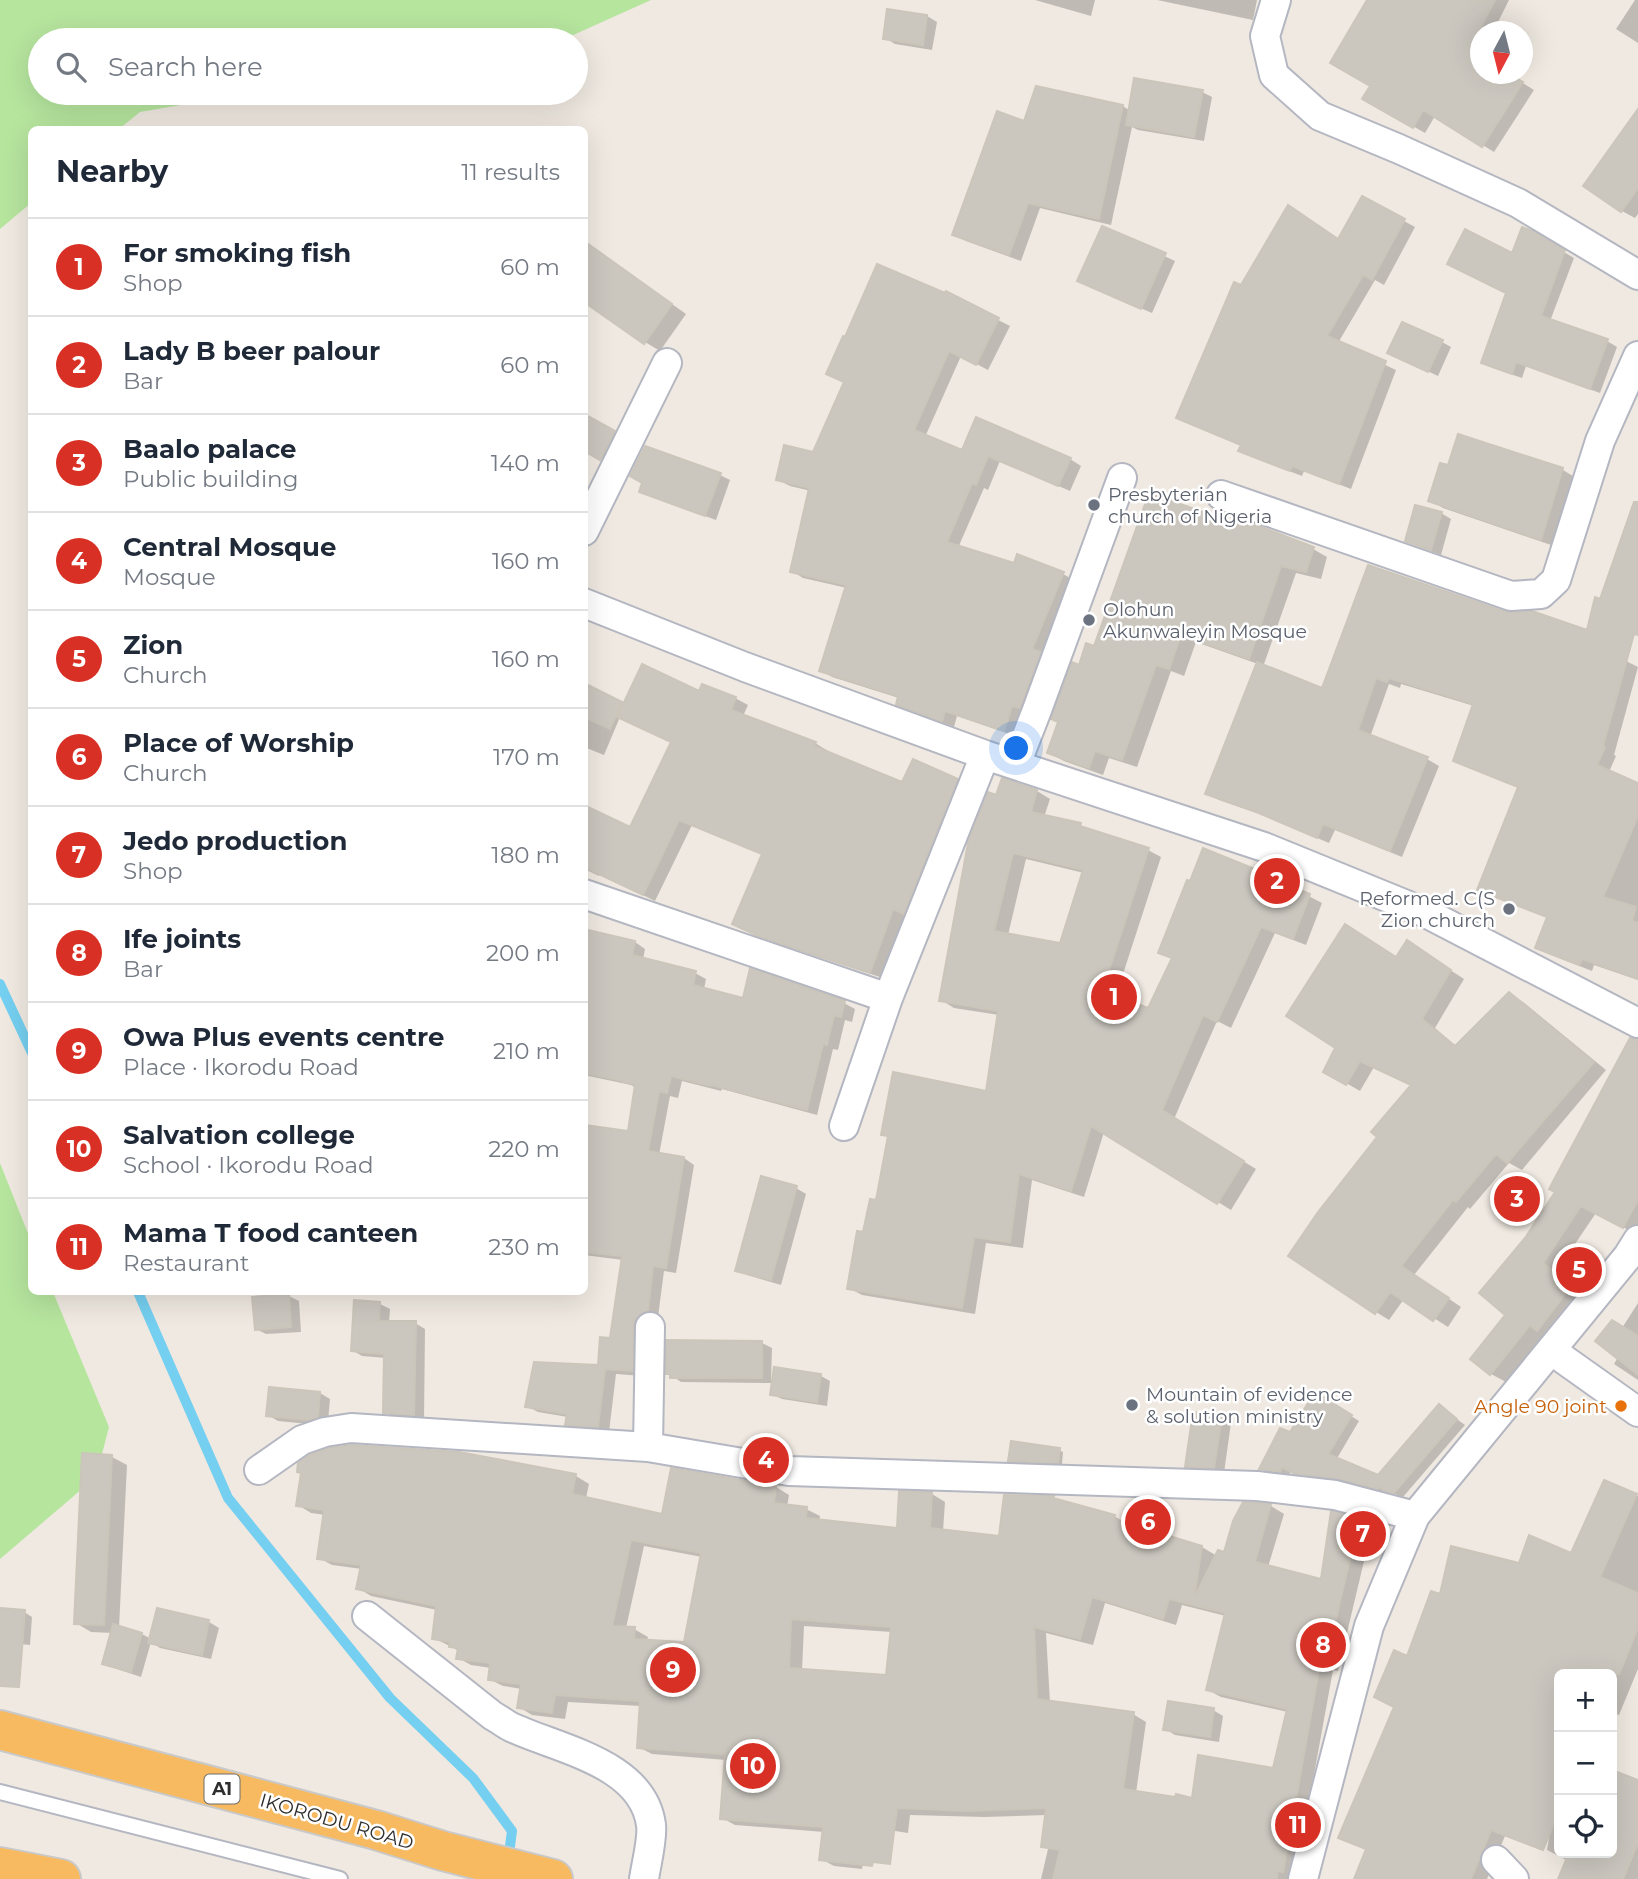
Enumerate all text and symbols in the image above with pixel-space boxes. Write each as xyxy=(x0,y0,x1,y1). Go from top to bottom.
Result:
north arrow xyxy=(1470,21,1533,84)
search box xyxy=(28,28,588,105)
icon: search xyxy=(52,48,90,86)
text: Search here xyxy=(108,51,263,83)
text: Nearby xyxy=(56,153,168,190)
text: 11 results xyxy=(461,158,560,186)
text: For smoking fish xyxy=(123,237,351,269)
text: 1 xyxy=(74,253,84,281)
text: 60 m xyxy=(500,253,560,281)
text: Shop xyxy=(123,269,183,297)
text: Lady B beer palour xyxy=(123,335,380,367)
text: 2 xyxy=(72,351,86,379)
text: 60 m xyxy=(500,351,560,379)
text: Bar xyxy=(123,367,163,395)
text: Baalo palace xyxy=(123,433,297,465)
text: 3 xyxy=(72,449,86,477)
text: 140 m xyxy=(491,449,560,477)
text: Public building xyxy=(123,465,298,493)
place label: Presbyterian church of Nigeria xyxy=(1108,483,1272,528)
marker: Presbyterian church of Nigeria xyxy=(1086,497,1102,513)
text: Central Mosque xyxy=(123,531,336,563)
text: 4 xyxy=(71,547,87,575)
text: 160 m xyxy=(492,547,560,575)
text: Mosque xyxy=(123,563,216,591)
place label: Olohun Akunwaleyin Mosque xyxy=(1103,598,1307,643)
marker: Olohun Akunwaleyin Mosque xyxy=(1081,612,1097,628)
text: Zion xyxy=(123,629,183,661)
text: 5 xyxy=(72,645,86,673)
text: 160 m xyxy=(492,645,560,673)
text: Church xyxy=(123,661,208,689)
text: Place of Worship xyxy=(123,727,354,759)
your location xyxy=(999,731,1033,765)
text: 6 xyxy=(72,743,86,771)
text: 170 m xyxy=(493,743,560,771)
text: Church xyxy=(123,759,208,787)
text: Jedo production xyxy=(123,825,347,857)
text: 7 xyxy=(72,841,86,869)
text: 180 m xyxy=(491,841,560,869)
pin: 2 xyxy=(1254,855,1300,907)
text: Shop xyxy=(123,857,183,885)
place label: Reformed. C(S Zion church xyxy=(1359,887,1495,932)
marker: Reformed. C(S Zion church xyxy=(1501,901,1517,917)
text: Ife joints xyxy=(123,923,241,955)
text: 8 xyxy=(71,939,87,967)
text: 200 m xyxy=(486,939,560,967)
text: Bar xyxy=(123,955,163,983)
pin: 1 xyxy=(1091,971,1137,1023)
text: Owa Plus events centre xyxy=(123,1021,444,1053)
text: 9 xyxy=(72,1037,86,1065)
text: 210 m xyxy=(493,1037,560,1065)
text: Place · Ikorodu Road xyxy=(123,1053,359,1081)
text: Salvation college xyxy=(123,1119,355,1151)
text: 10 xyxy=(67,1135,91,1163)
text: 220 m xyxy=(488,1135,560,1163)
text: School · Ikorodu Road xyxy=(123,1151,374,1179)
pin: 3 xyxy=(1494,1173,1540,1225)
text: Mama T food canteen xyxy=(123,1217,418,1249)
text: 11 xyxy=(70,1233,88,1261)
text: 230 m xyxy=(488,1233,560,1261)
pin: 5 xyxy=(1556,1244,1602,1296)
text: Restaurant xyxy=(123,1249,249,1277)
place label: Mountain of evidence & solution ministry xyxy=(1146,1383,1352,1428)
place label: Angle 90 joint xyxy=(1474,1395,1607,1418)
marker: Mountain of evidence & solution ministry xyxy=(1124,1397,1140,1413)
marker: Angle 90 joint xyxy=(1613,1398,1629,1414)
pin: 4 xyxy=(743,1434,789,1486)
pin: 6 xyxy=(1125,1496,1171,1548)
pin: 7 xyxy=(1340,1508,1386,1560)
pin: 8 xyxy=(1300,1619,1346,1671)
pin: 9 xyxy=(650,1644,696,1696)
map controls xyxy=(1554,1669,1617,1858)
button: + xyxy=(1554,1669,1617,1732)
button: − xyxy=(1554,1732,1617,1795)
pin: 10 xyxy=(730,1740,776,1792)
road number: A1 xyxy=(204,1774,240,1804)
street label: IKORODU ROAD xyxy=(257,1789,416,1854)
button: locate xyxy=(1554,1795,1617,1858)
pin: 11 xyxy=(1275,1799,1321,1851)

